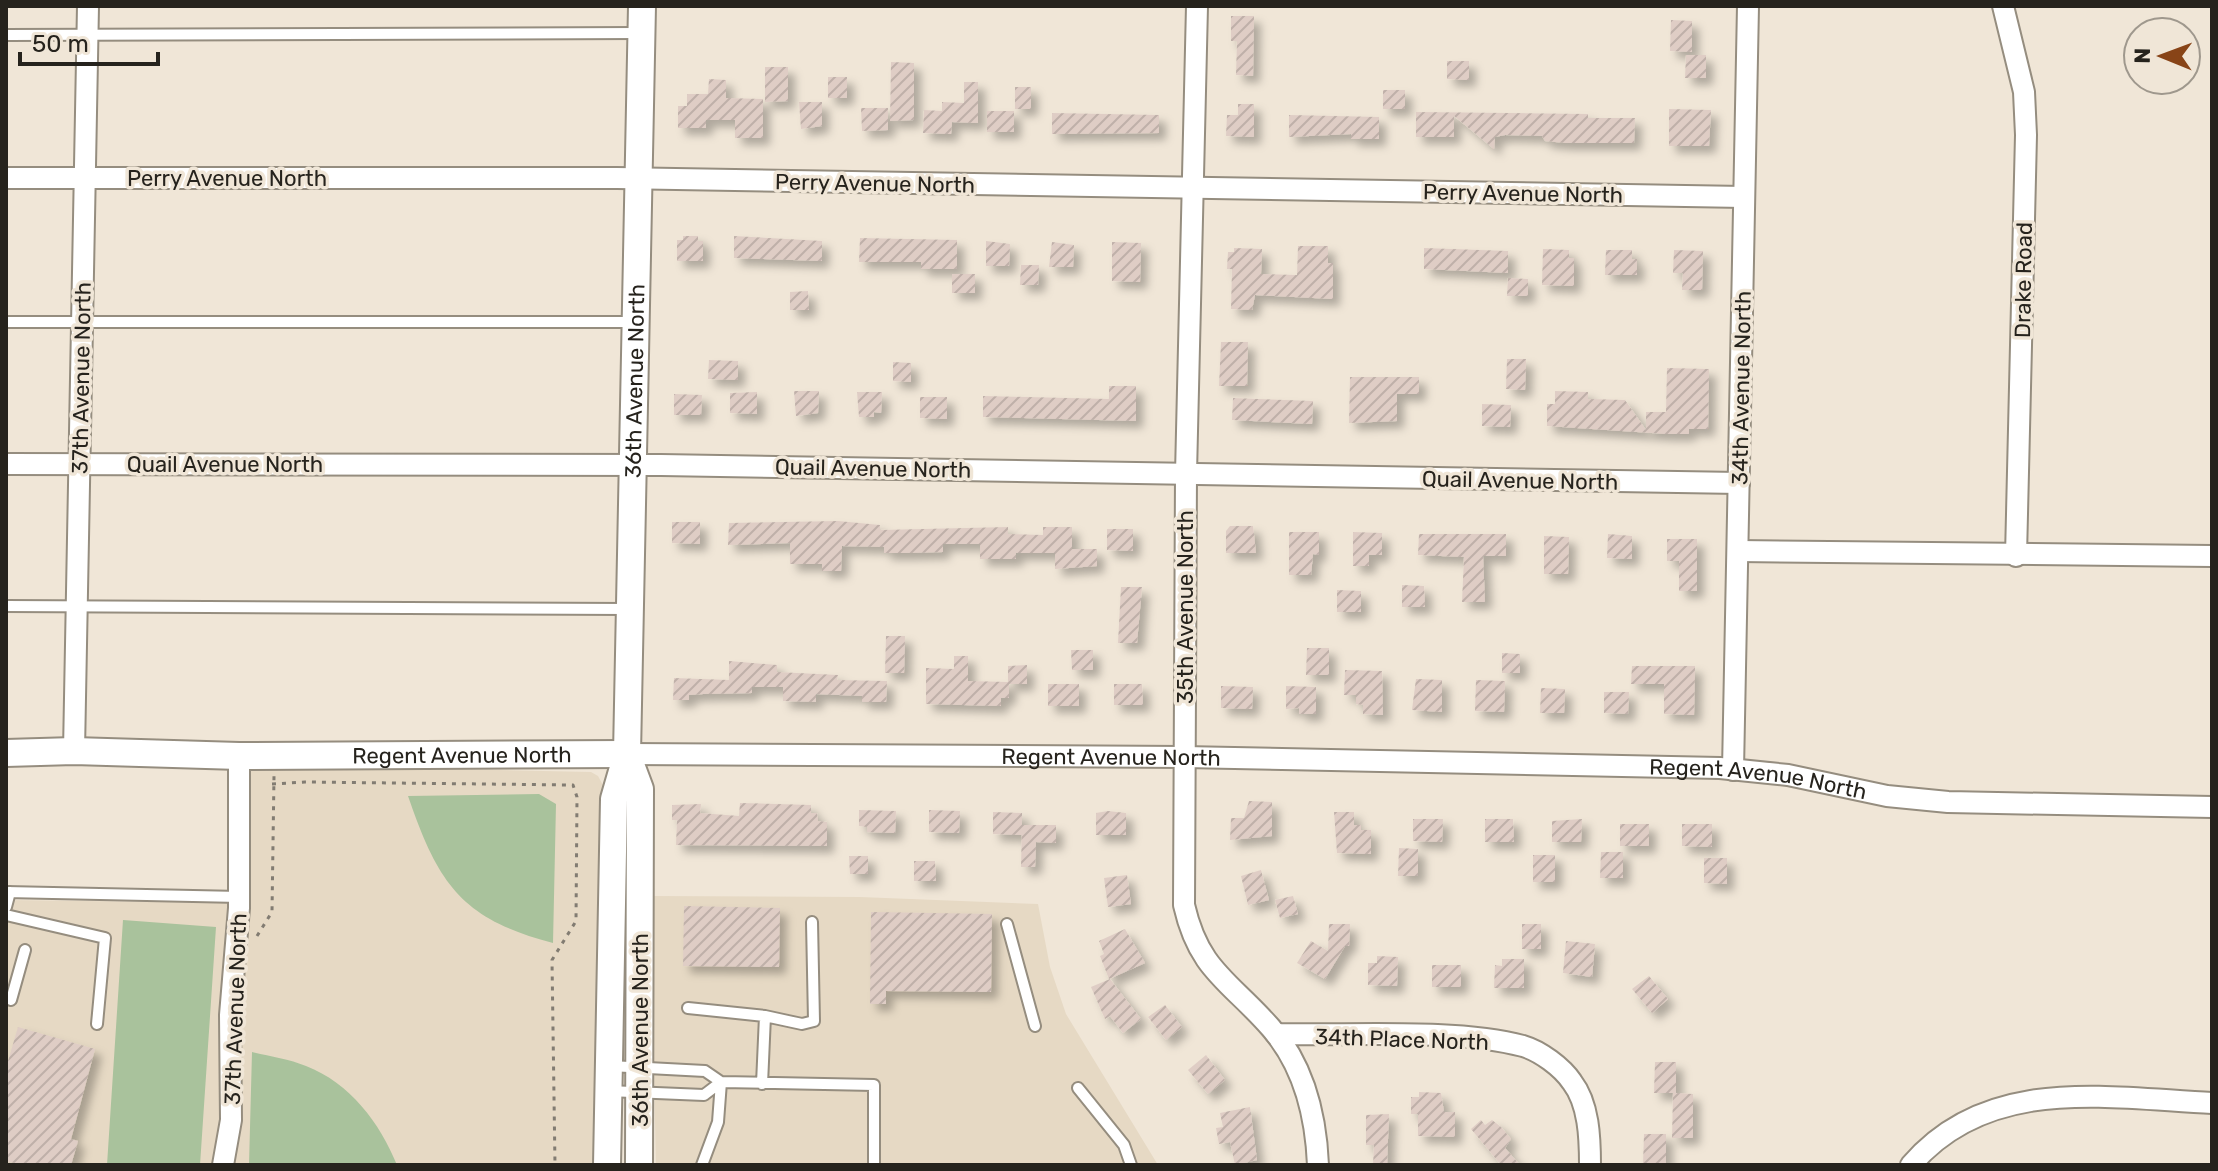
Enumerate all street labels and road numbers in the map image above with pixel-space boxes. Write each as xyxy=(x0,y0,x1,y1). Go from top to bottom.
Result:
street label: Perry Avenue North xyxy=(127,165,327,192)
street label: Perry Avenue North xyxy=(775,168,975,199)
street label: Perry Avenue North xyxy=(1423,178,1623,209)
street label: Drake Road xyxy=(2009,222,2038,338)
street label: 37th Avenue North xyxy=(66,282,97,474)
street label: 36th Avenue North xyxy=(620,284,650,478)
street label: 34th Avenue North xyxy=(1726,291,1757,485)
street label: Quail Avenue North xyxy=(127,451,323,478)
street label: Quail Avenue North xyxy=(775,453,971,484)
street label: Quail Avenue North xyxy=(1422,465,1618,496)
street label: 35th Avenue North xyxy=(1172,510,1199,704)
street label: Regent Avenue North xyxy=(352,741,572,769)
street label: Regent Avenue North xyxy=(1001,743,1221,772)
street label: Regent Avenue North xyxy=(1649,754,1869,805)
street label: 37th Avenue North xyxy=(219,913,252,1105)
street label: 36th Avenue North xyxy=(627,933,654,1127)
street label: 34th Place North xyxy=(1315,1023,1489,1056)

